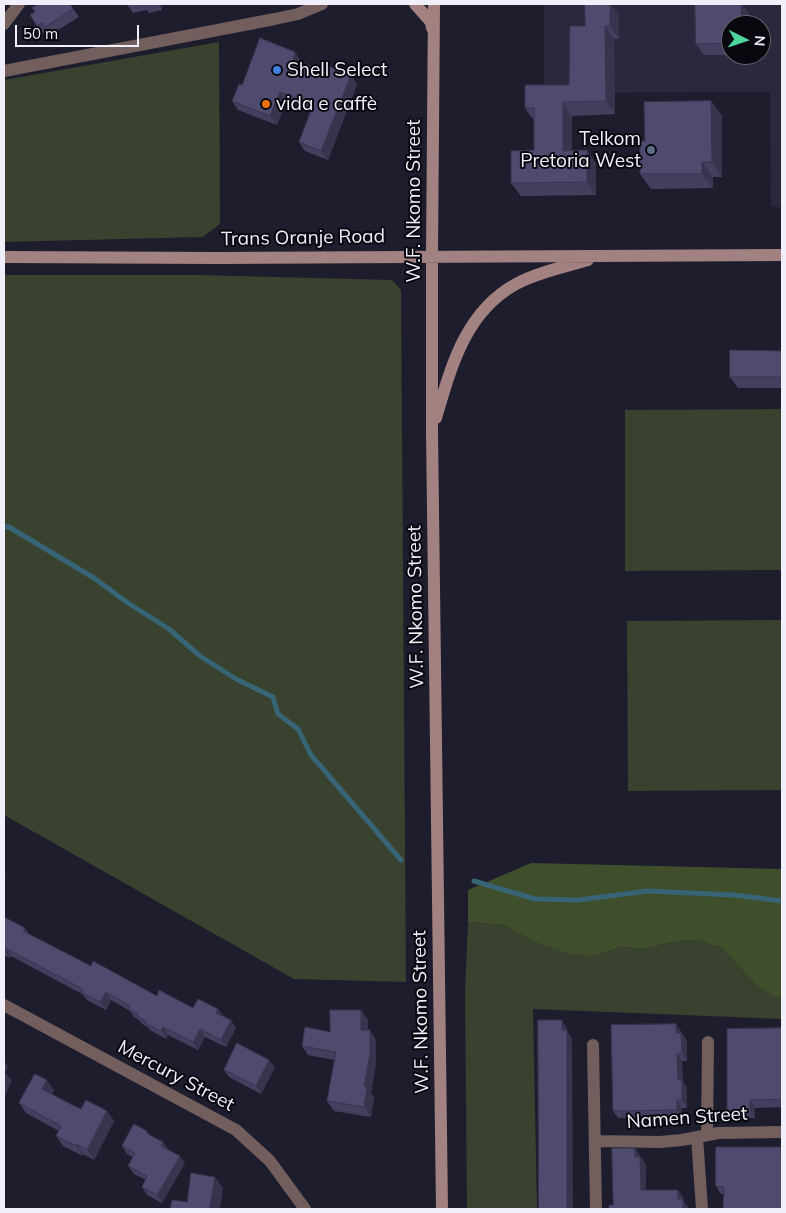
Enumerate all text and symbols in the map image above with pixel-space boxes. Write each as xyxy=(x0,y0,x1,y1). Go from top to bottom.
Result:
scale bar xyxy=(18,15,141,47)
north arrow xyxy=(721,15,771,65)
text: 50 m xyxy=(23,24,58,43)
text: N xyxy=(751,35,769,47)
place label: Shell Select xyxy=(287,59,387,81)
marker: Shell Select xyxy=(271,64,283,76)
place label: vida e caffè xyxy=(276,93,377,115)
marker: vida e caffè xyxy=(260,98,272,110)
street label: W.F. Nkomo Street xyxy=(403,119,425,283)
place label: Telkom Pretoria West xyxy=(520,128,641,172)
marker: Telkom Pretoria West xyxy=(645,144,657,156)
street label: Trans Oranje Road xyxy=(221,225,385,251)
street label: W.F. Nkomo Street xyxy=(403,525,429,689)
street label: W.F. Nkomo Street xyxy=(408,930,434,1094)
street label: Mercury Street xyxy=(114,1036,238,1116)
street label: Namen Street xyxy=(626,1102,748,1134)

